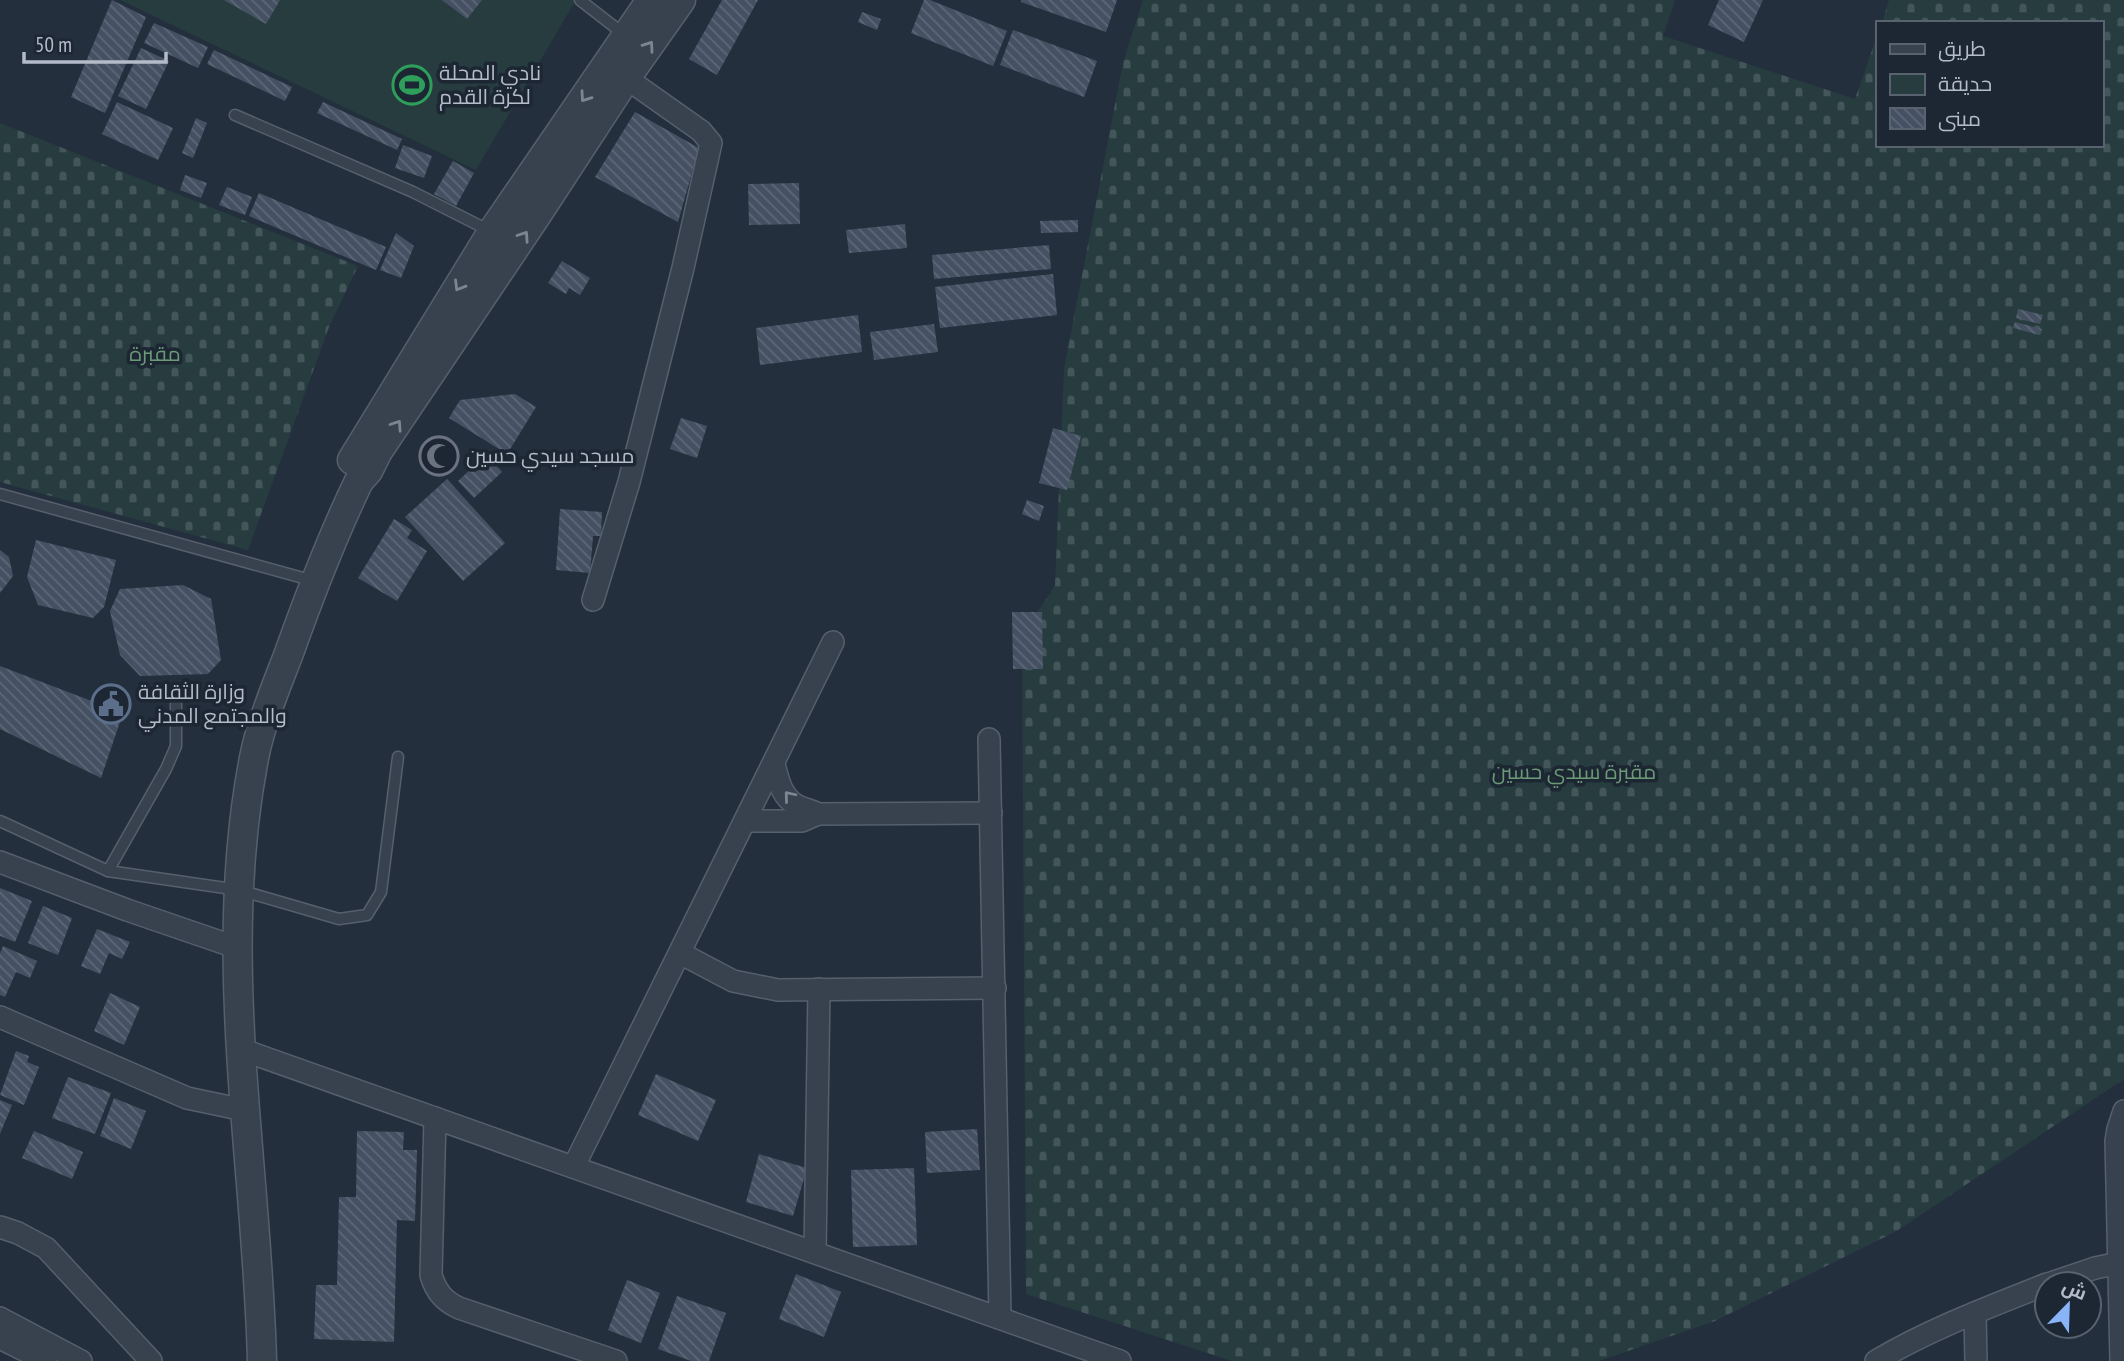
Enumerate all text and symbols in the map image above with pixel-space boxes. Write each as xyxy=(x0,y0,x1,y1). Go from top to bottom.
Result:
scale bar xyxy=(24,21,166,65)
legend xyxy=(1876,21,2103,147)
text: 50 m xyxy=(35,31,72,58)
text: طريق xyxy=(1938,35,1986,62)
one-way arrow xyxy=(641,41,653,54)
place label: نادي المحلة لكرة القدم xyxy=(439,59,541,111)
sports icon: نادي المحلة لكرة القدم xyxy=(391,64,433,106)
text: حديقة xyxy=(1938,70,1992,97)
one-way arrow xyxy=(581,89,593,102)
text: مبنى xyxy=(1938,105,1981,132)
one-way arrow xyxy=(515,230,528,243)
one-way arrow xyxy=(454,278,467,291)
park label: مقبرة xyxy=(129,340,181,367)
one-way arrow xyxy=(389,420,402,433)
mosque icon: مسجد سيدي حسين xyxy=(418,435,460,477)
place label: مسجد سيدي حسين xyxy=(466,442,635,472)
place label: وزارة الثقافة والمجتمع المدني xyxy=(138,678,287,732)
public building icon: وزارة الثقافة والمجتمع المدني xyxy=(90,683,132,725)
park label: مقبرة سيدي حسين xyxy=(1492,758,1656,788)
one-way arrow xyxy=(784,791,797,803)
north arrow xyxy=(2033,1270,2103,1340)
text: ش xyxy=(2059,1274,2091,1305)

